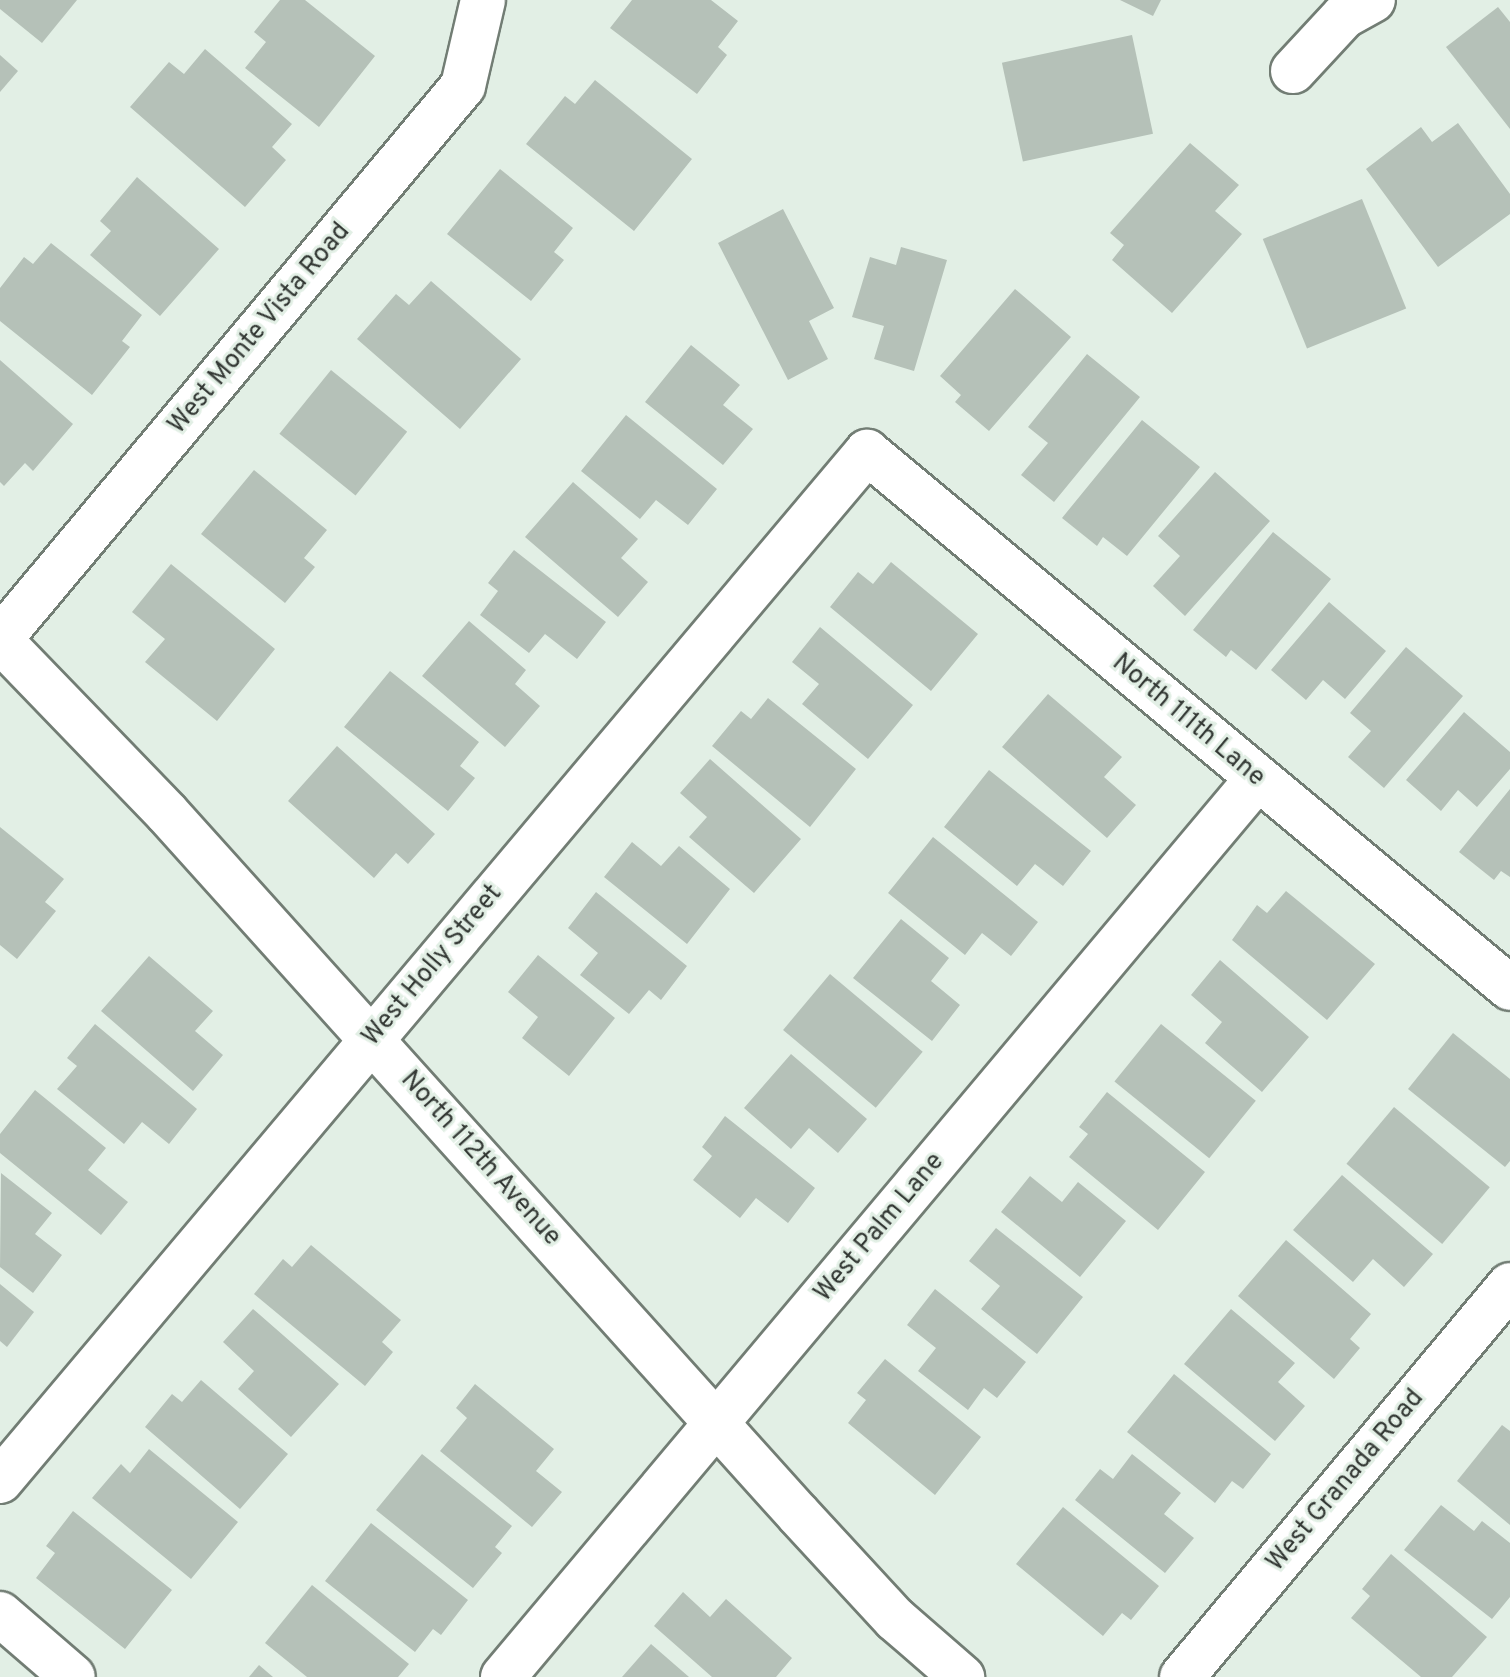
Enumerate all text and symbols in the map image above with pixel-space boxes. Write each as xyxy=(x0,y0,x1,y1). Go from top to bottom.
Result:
street label: West Monte Vista Road xyxy=(162,217,358,441)
street label: North 111th Lane xyxy=(1105,648,1271,794)
street label: West Holly Street xyxy=(357,879,509,1053)
street label: North 112th Avenue xyxy=(393,1065,567,1253)
street label: West Palm Lane xyxy=(809,1147,951,1309)
street label: West Granada Road xyxy=(1261,1384,1431,1578)

